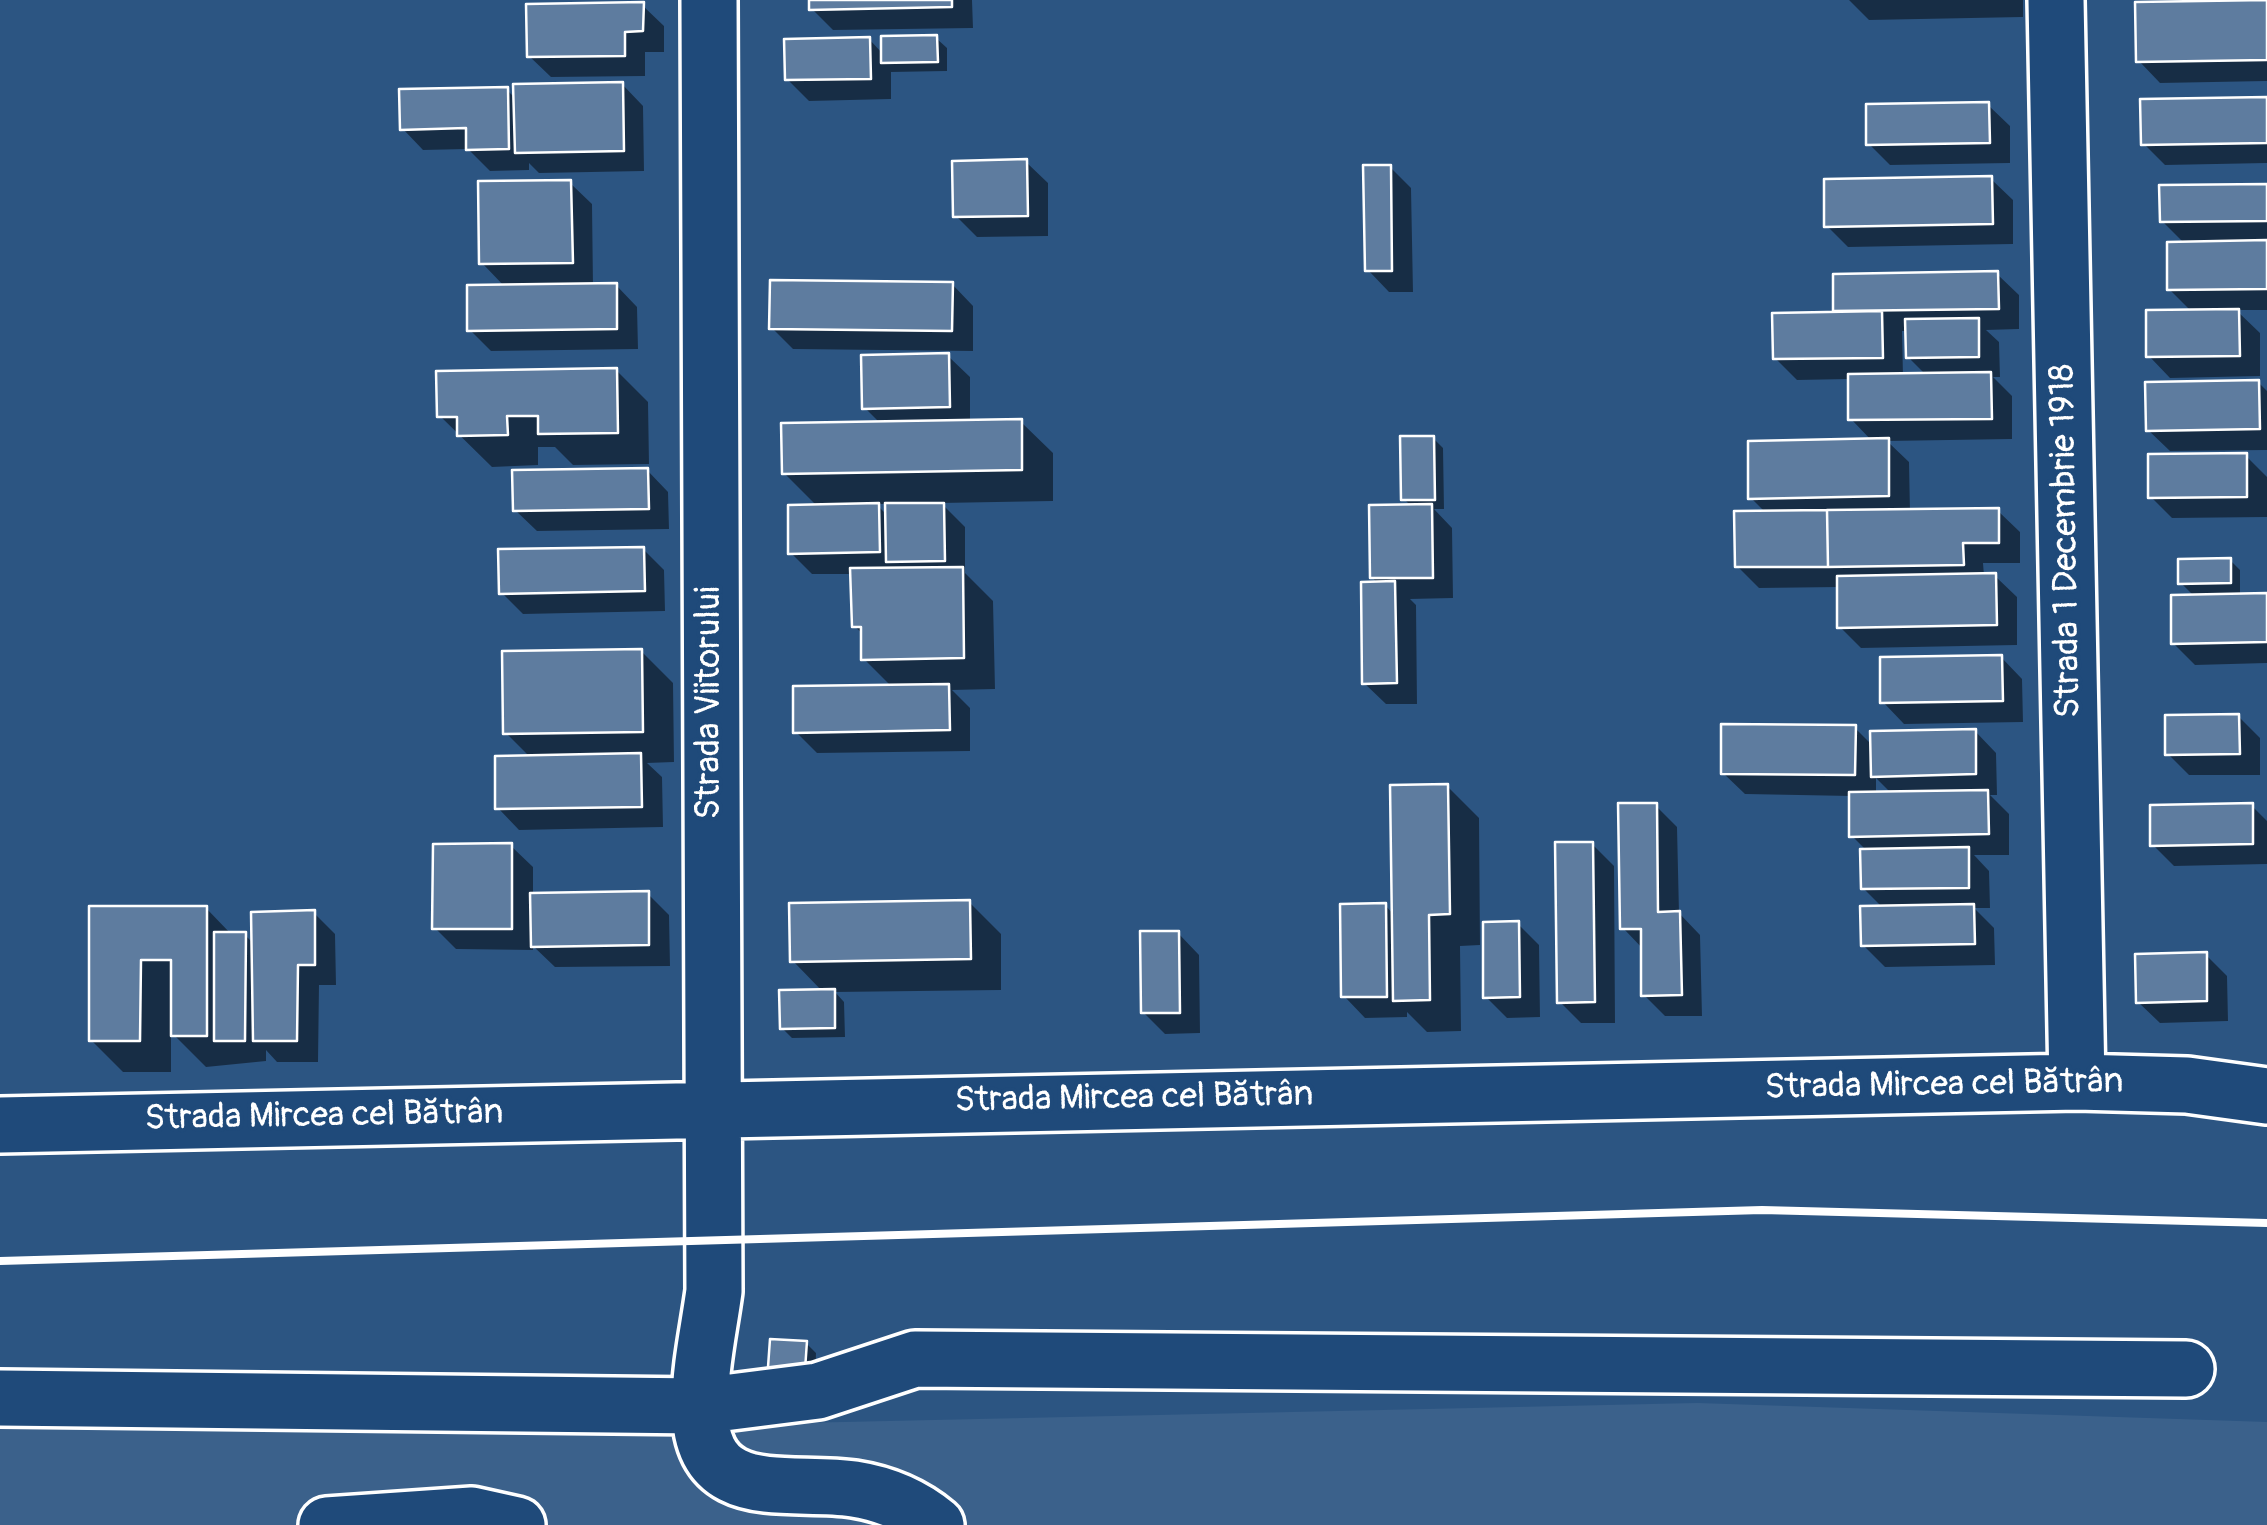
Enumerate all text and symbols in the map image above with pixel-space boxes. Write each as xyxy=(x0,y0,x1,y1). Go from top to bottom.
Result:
street label: Strada 1 Decembrie 1918 xyxy=(2043,363,2091,719)
street label: Strada Viitorului xyxy=(689,587,731,819)
street label: Strada Mircea cel Bătrân xyxy=(1764,1062,2124,1110)
street label: Strada Mircea cel Bătrân xyxy=(954,1075,1314,1123)
street label: Strada Mircea cel Bătrân xyxy=(144,1093,504,1141)

